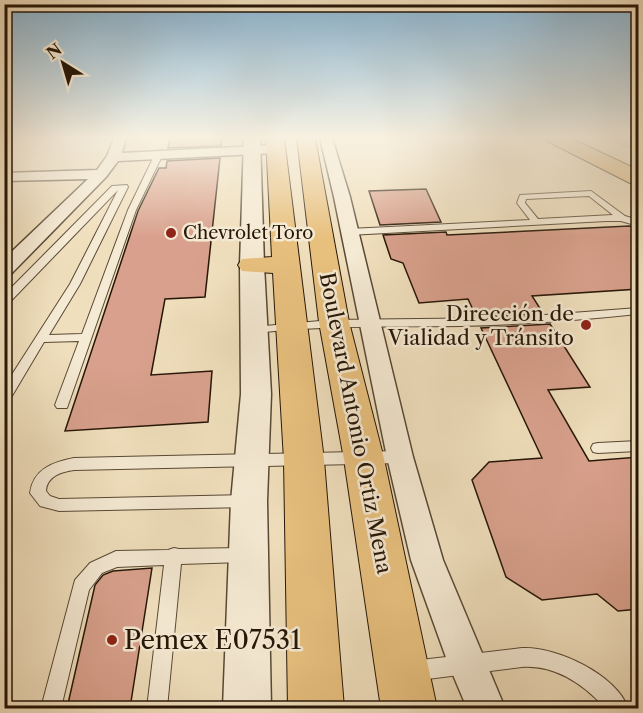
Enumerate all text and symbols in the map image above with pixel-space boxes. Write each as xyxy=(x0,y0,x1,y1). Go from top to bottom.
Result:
north arrow xyxy=(33,33,93,93)
text: N xyxy=(42,39,66,63)
place label: Chevrolet Toro xyxy=(183,222,313,244)
marker: Chevrolet Toro xyxy=(164,226,178,240)
street label: Boulevard Antonio Ortiz Mena xyxy=(315,270,398,577)
place label: Dirección de Vialidad y Tránsito xyxy=(387,301,574,350)
marker: Dirección de Vialidad y Tránsito xyxy=(579,318,593,332)
place label: Pemex E07531 xyxy=(124,624,301,656)
marker: Pemex E07531 xyxy=(105,633,119,647)

